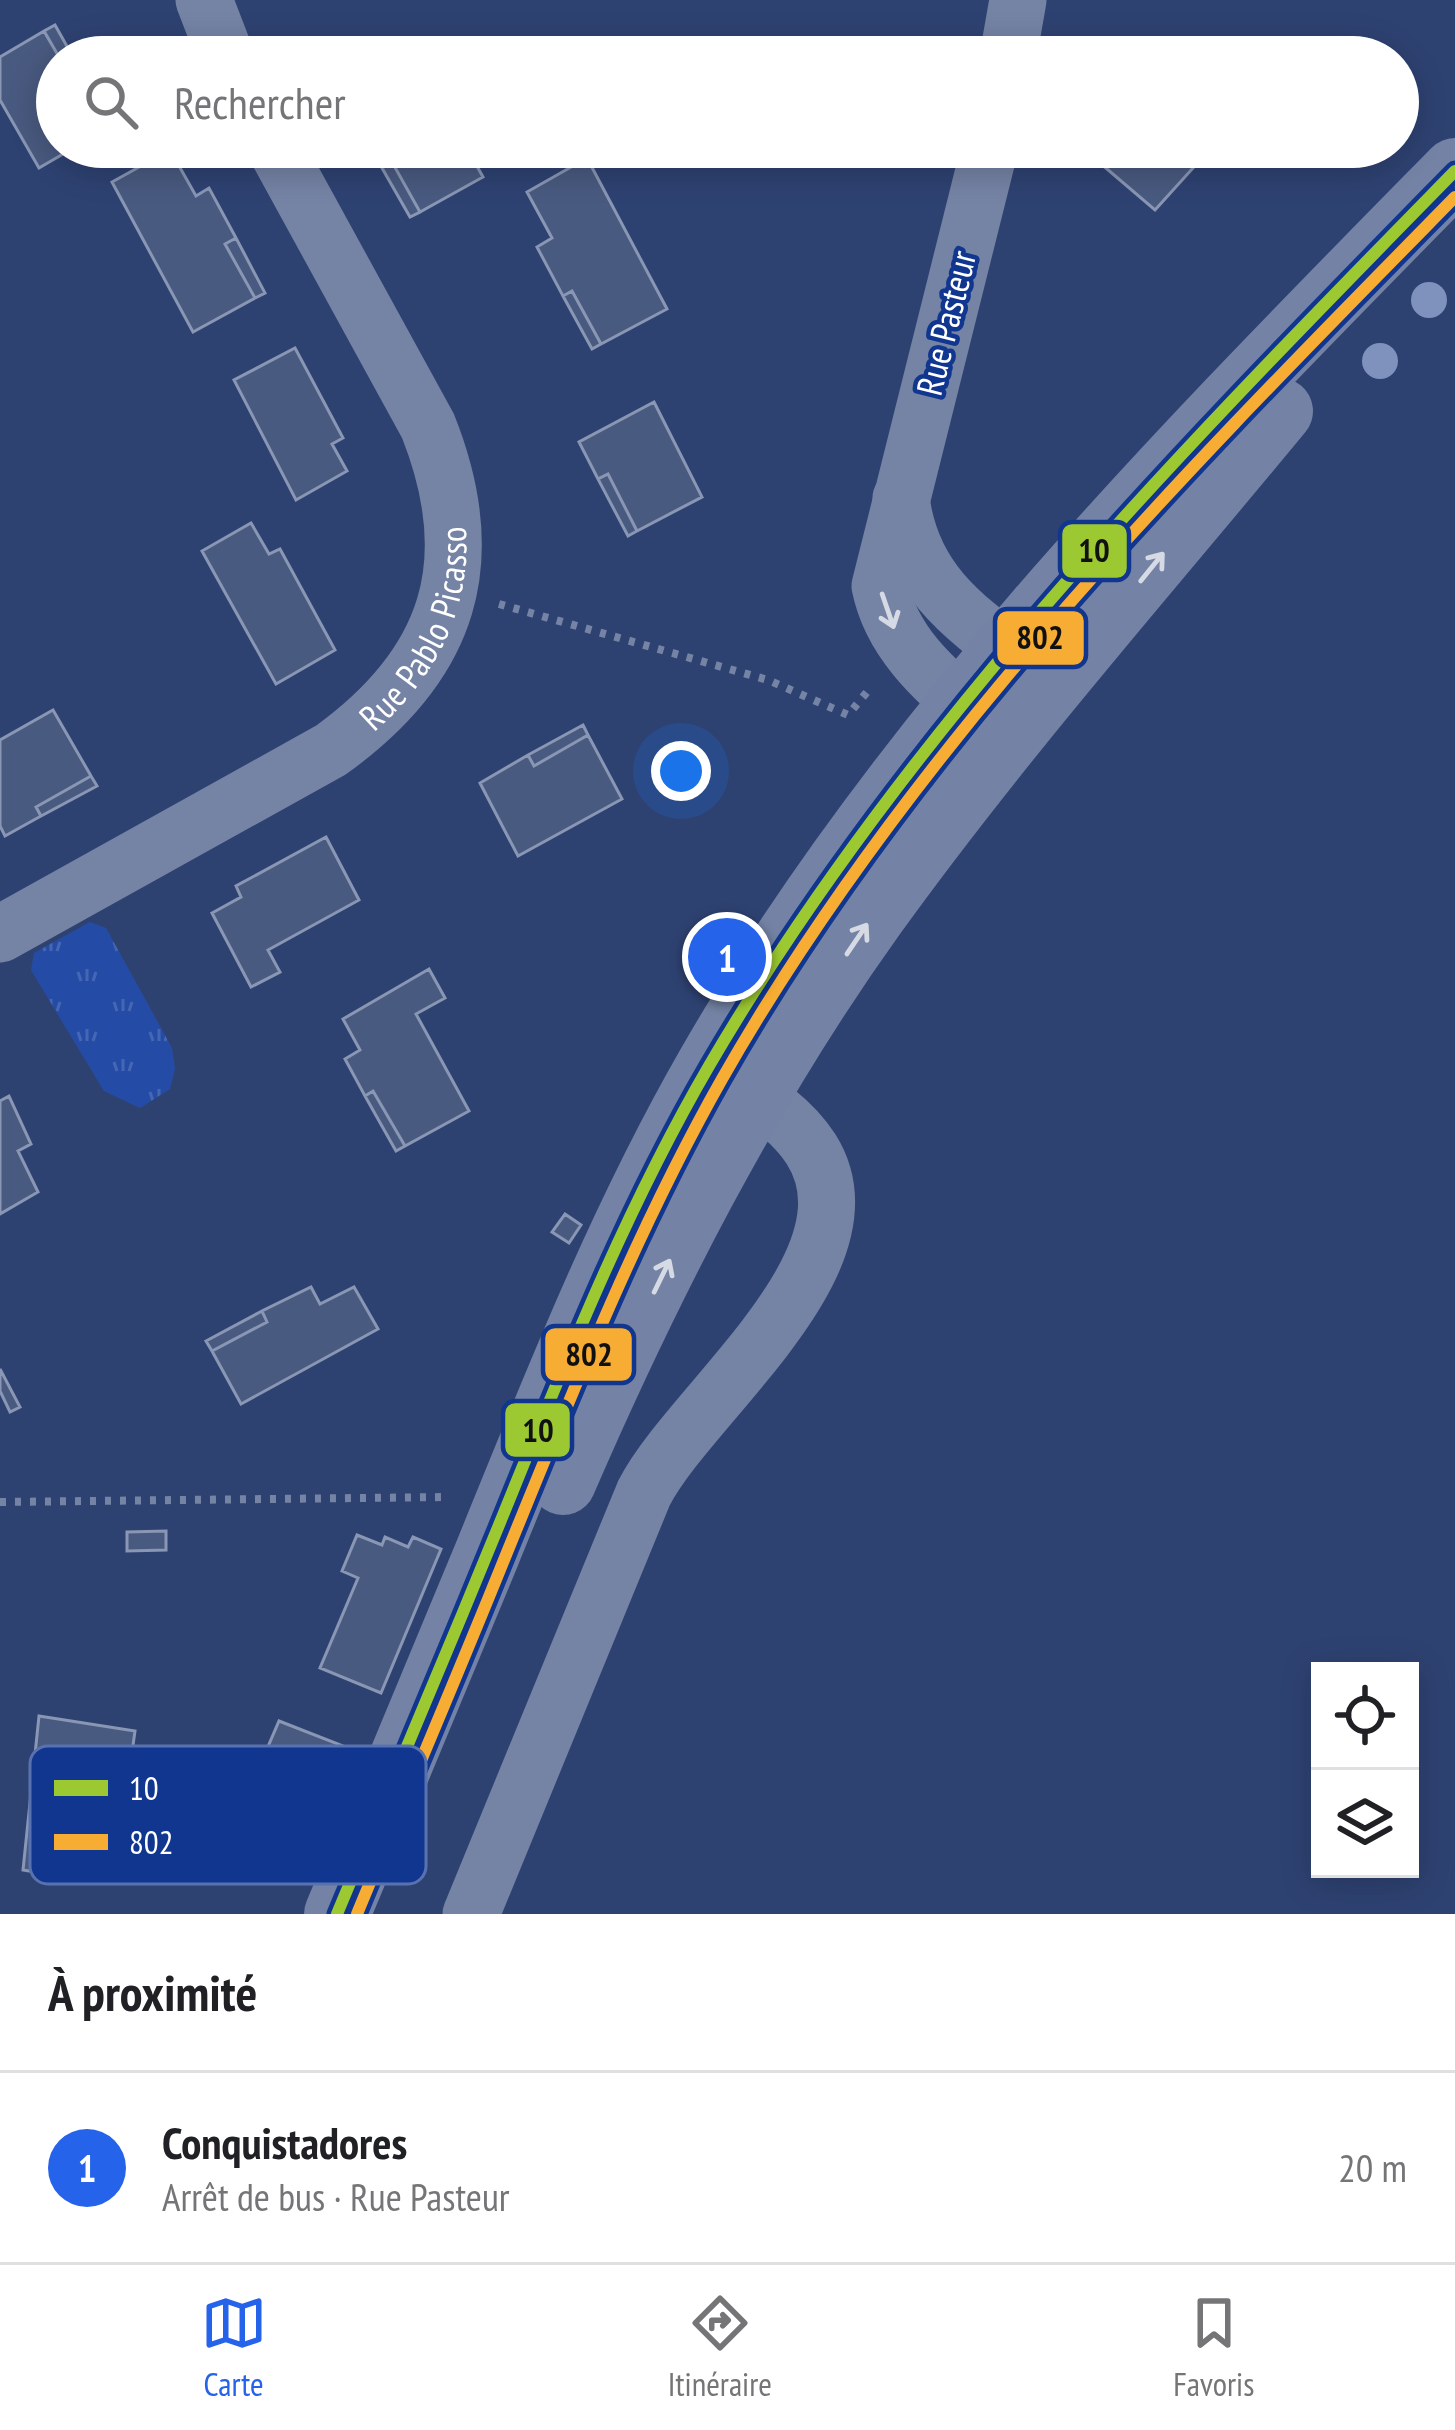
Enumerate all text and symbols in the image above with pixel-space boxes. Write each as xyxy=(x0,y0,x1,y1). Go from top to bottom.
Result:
search box xyxy=(36,36,1419,168)
icon: search xyxy=(78,69,144,135)
text: Rechercher xyxy=(174,73,346,131)
street label: Rue Pasteur xyxy=(905,246,986,400)
line badge: 10 xyxy=(1060,522,1129,580)
street label: Rue Pablo Picasso xyxy=(349,526,476,740)
text: 10 xyxy=(1078,528,1110,571)
one-way arrow xyxy=(1138,552,1164,584)
one-way arrow xyxy=(879,591,900,628)
line badge: 802 xyxy=(995,609,1086,667)
text: 802 xyxy=(1016,615,1064,658)
your location xyxy=(651,741,711,801)
pin: 1 xyxy=(688,912,766,1002)
one-way arrow xyxy=(844,922,869,956)
one-way arrow xyxy=(651,1259,674,1294)
line badge: 802 xyxy=(543,1326,634,1383)
text: 802 xyxy=(565,1332,613,1375)
line badge: 10 xyxy=(503,1401,572,1459)
text: 10 xyxy=(522,1408,554,1451)
map controls xyxy=(1311,1662,1419,1878)
button: locate xyxy=(1311,1662,1419,1770)
legend xyxy=(30,1746,426,1884)
text: 10 xyxy=(129,1766,159,1809)
button: layers xyxy=(1311,1770,1419,1878)
text: 802 xyxy=(129,1820,174,1863)
text: À proximité xyxy=(48,1959,257,2025)
text: Conquistadores xyxy=(162,2113,407,2171)
text: 1 xyxy=(78,2142,96,2193)
text: 20 m xyxy=(1338,2142,1407,2193)
text: Arrêt de bus · Rue Pasteur xyxy=(162,2171,510,2222)
tab: Carte xyxy=(201,2290,267,2405)
tab: Itinéraire xyxy=(668,2290,772,2405)
tab: Favoris xyxy=(1173,2290,1254,2405)

